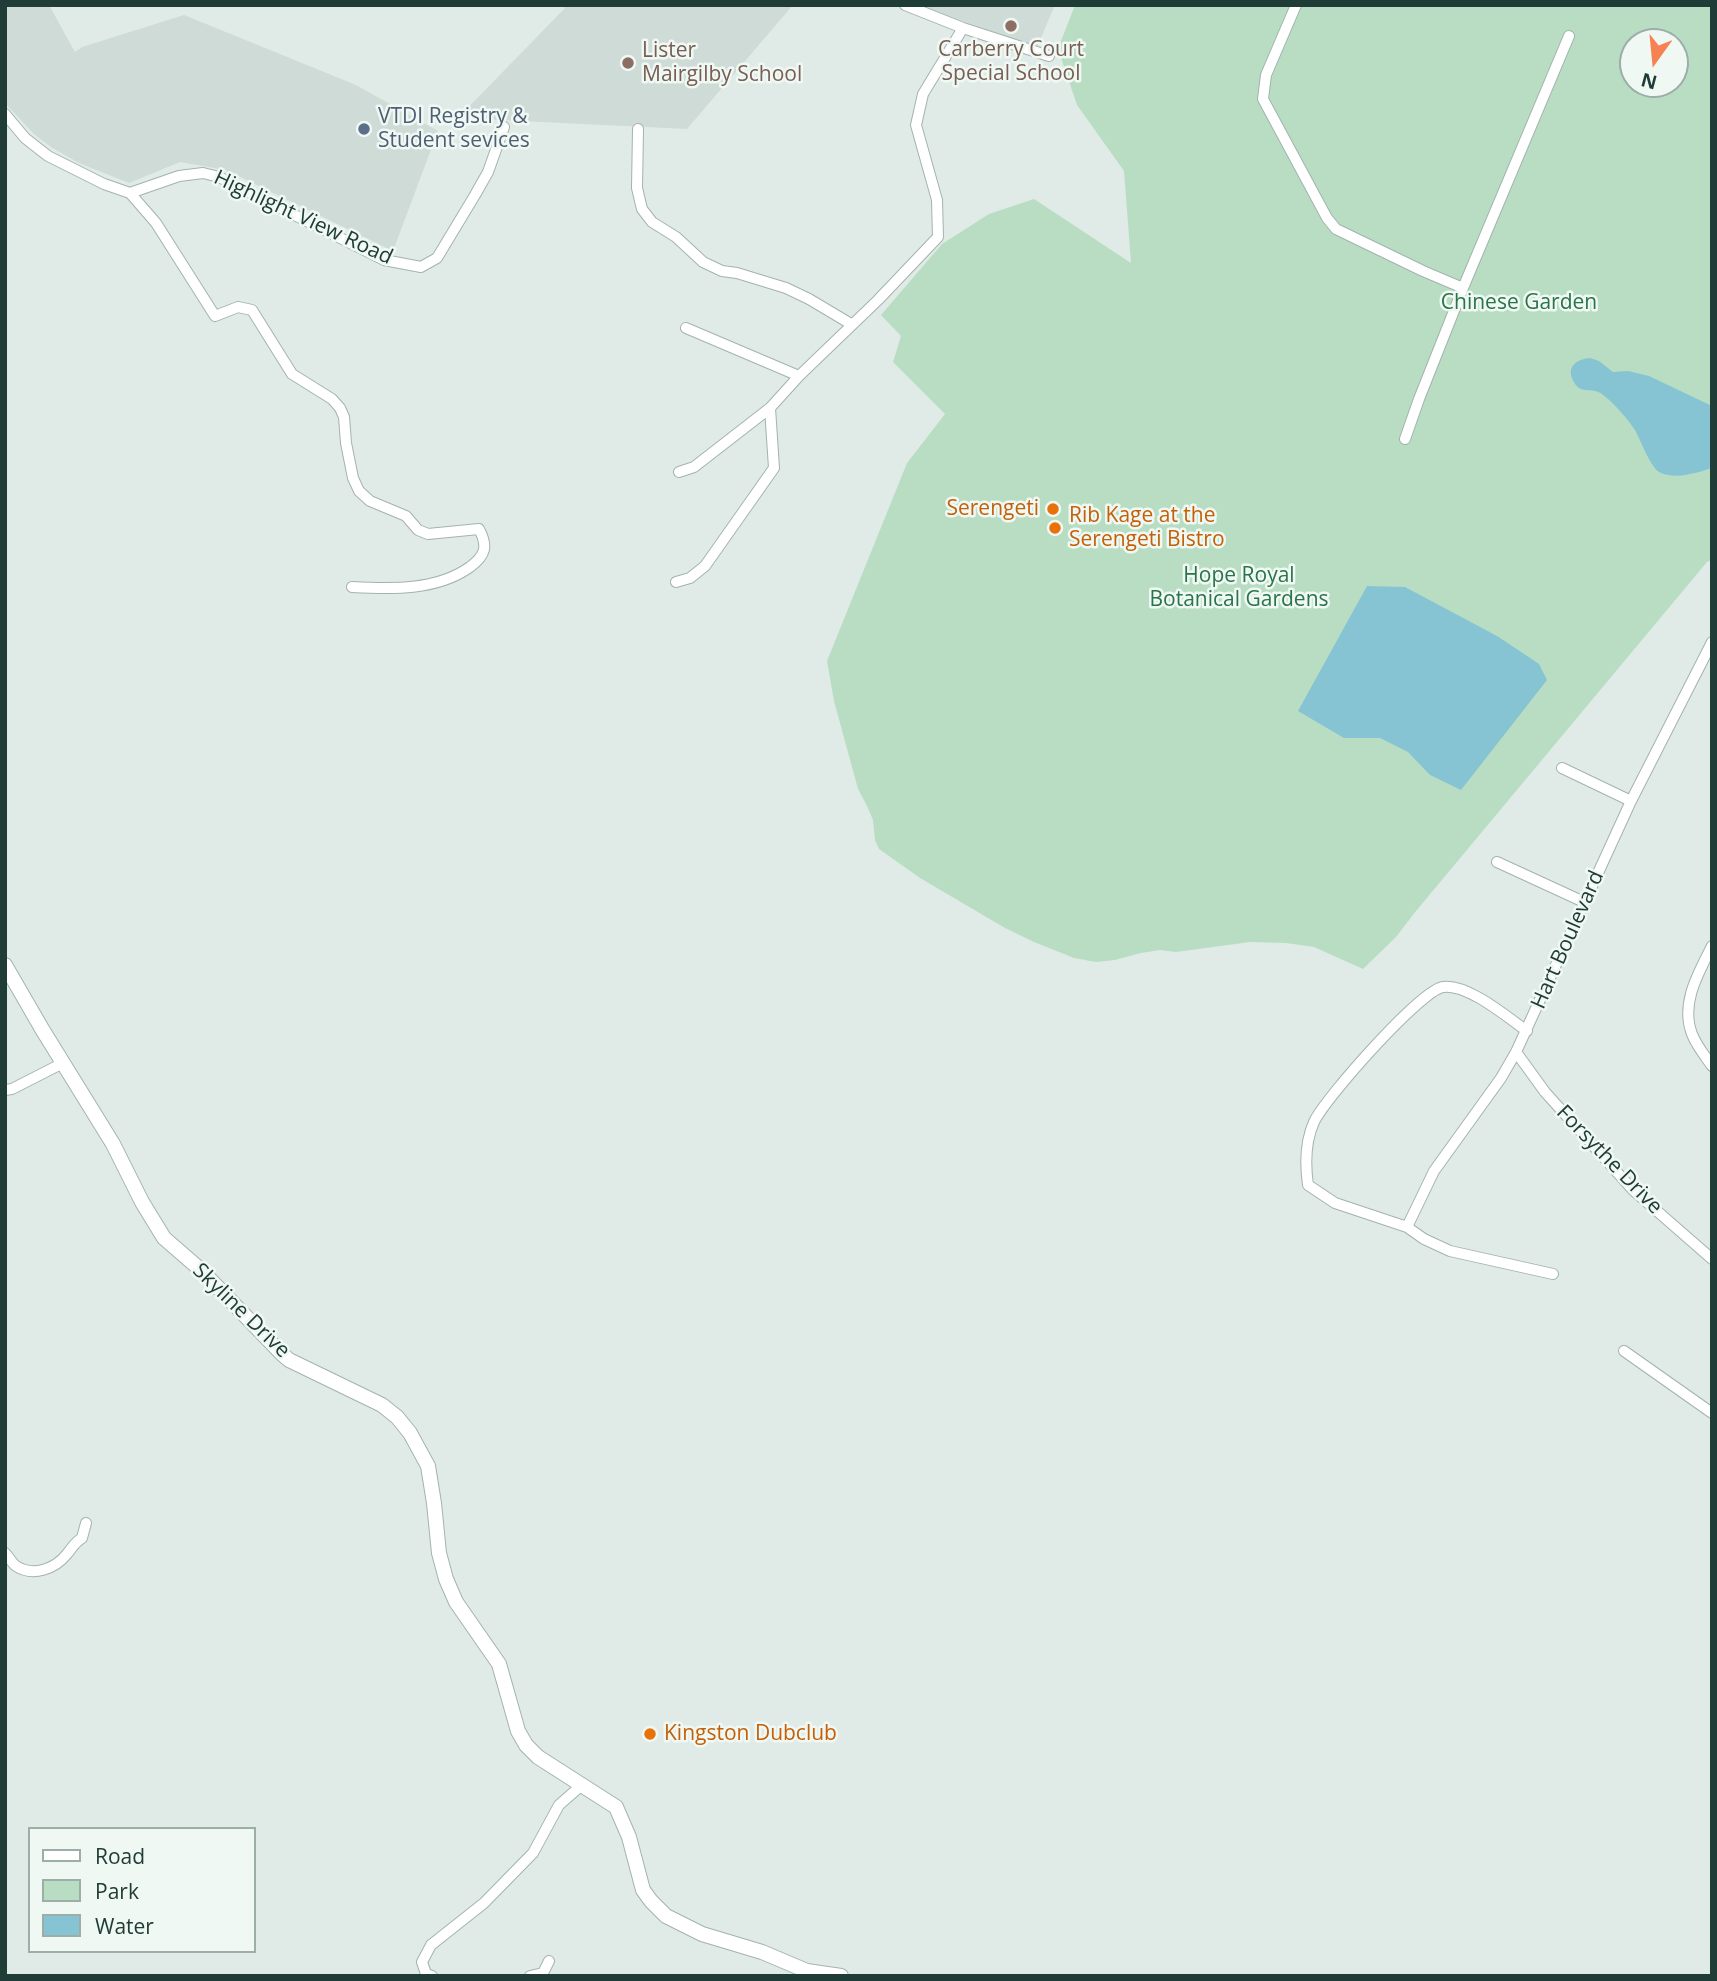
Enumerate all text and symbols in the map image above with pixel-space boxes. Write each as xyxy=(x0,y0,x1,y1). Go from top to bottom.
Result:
marker: Carberry Court Special School xyxy=(1003,18,1019,34)
north arrow xyxy=(1619,28,1689,98)
place label: Carberry Court Special School xyxy=(938,37,1084,87)
place label: Lister Mairgilby School xyxy=(642,38,802,88)
marker: Lister Mairgilby School xyxy=(620,55,636,71)
text: N xyxy=(1638,67,1660,96)
place label: VTDI Registry & Student sevices xyxy=(378,104,530,154)
marker: VTDI Registry & Student sevices xyxy=(356,121,372,137)
street label: Highlight View Road xyxy=(210,166,396,270)
park label: Chinese Garden xyxy=(1441,290,1597,316)
place label: Serengeti xyxy=(946,496,1039,522)
marker: Serengeti xyxy=(1045,501,1061,517)
place label: Rib Kage at the Serengeti Bistro xyxy=(1069,503,1225,553)
marker: Rib Kage at the Serengeti Bistro xyxy=(1047,520,1063,536)
park label: Hope Royal Botanical Gardens xyxy=(1149,563,1329,613)
street label: Hart Boulevard xyxy=(1526,867,1610,1013)
street label: Forsythe Drive xyxy=(1551,1100,1667,1220)
street label: Skyline Drive xyxy=(187,1258,295,1364)
place label: Kingston Dubclub xyxy=(664,1721,837,1747)
marker: Kingston Dubclub xyxy=(642,1726,658,1742)
legend xyxy=(28,1827,256,1953)
text: Road xyxy=(95,1842,145,1870)
text: Park xyxy=(95,1877,139,1905)
text: Water xyxy=(95,1912,154,1940)

